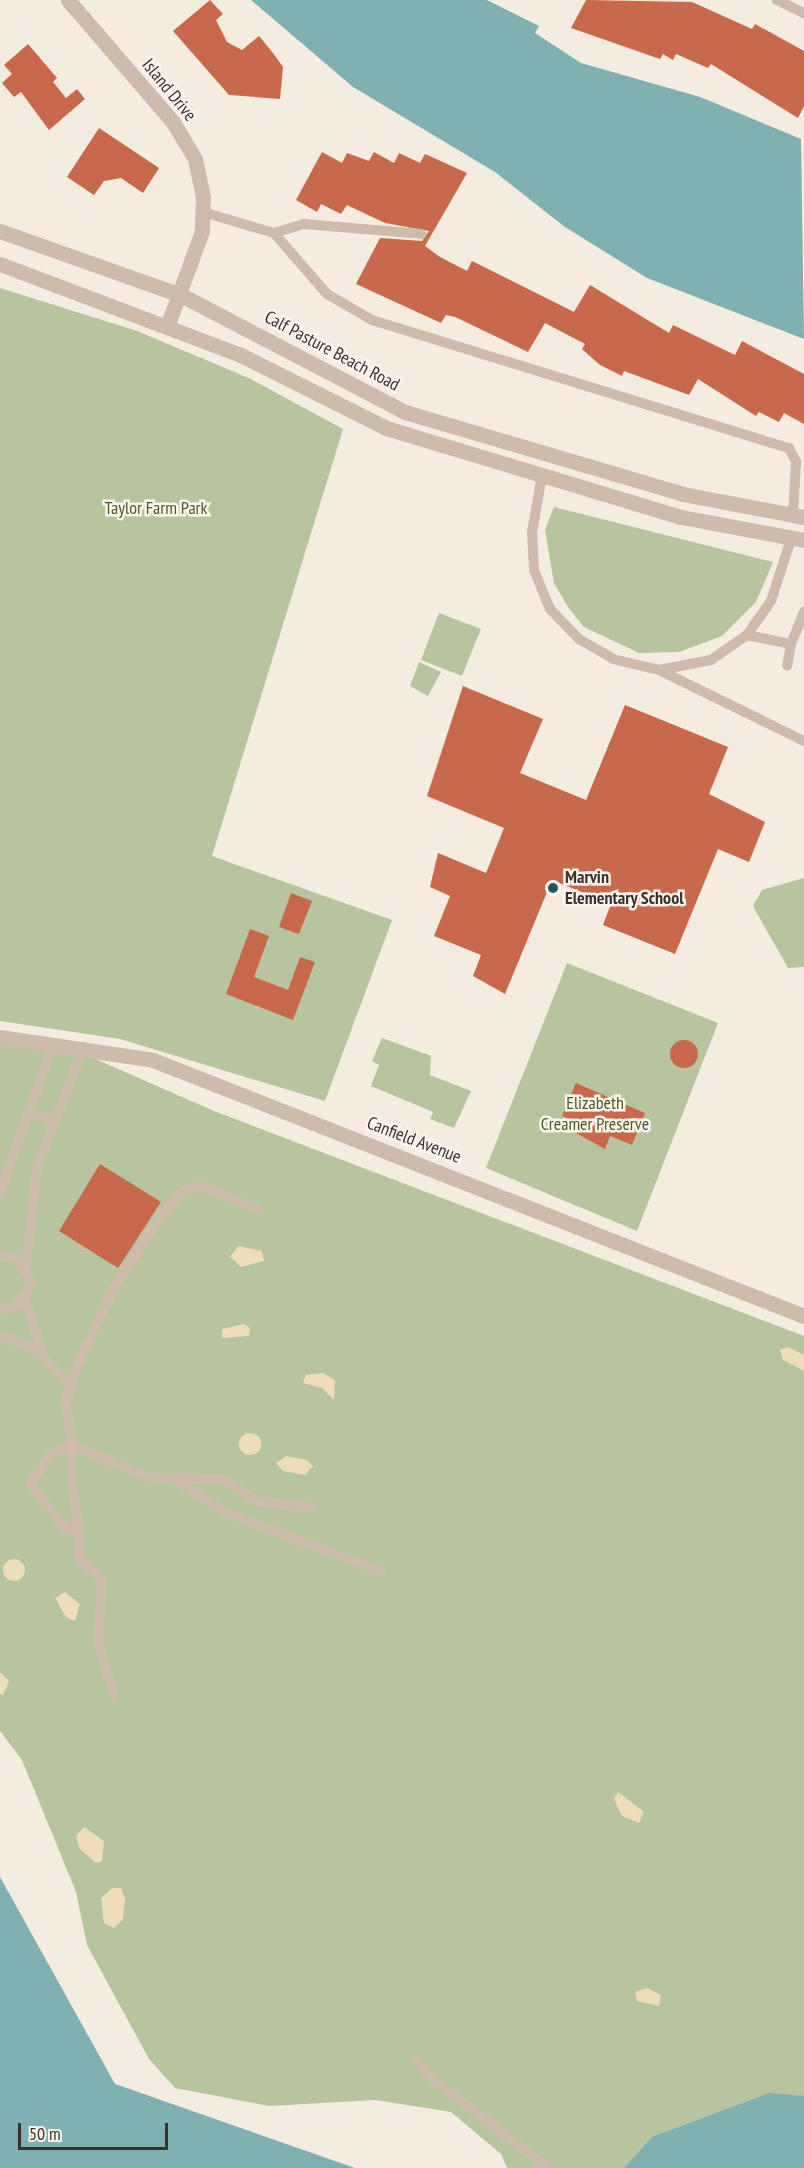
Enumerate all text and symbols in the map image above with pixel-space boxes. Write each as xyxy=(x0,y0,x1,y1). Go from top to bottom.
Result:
street label: Island Drive xyxy=(137,54,201,126)
street label: Calf Pasture Beach Road xyxy=(261,306,403,396)
park label: Taylor Farm Park xyxy=(104,497,208,519)
place label: Marvin Elementary School xyxy=(565,867,684,910)
marker: Marvin Elementary School xyxy=(546,881,560,895)
park label: Elizabeth Creamer Preserve xyxy=(541,1093,649,1136)
street label: Canfield Avenue xyxy=(364,1112,464,1168)
scale bar xyxy=(21,2111,171,2149)
text: 50 m xyxy=(29,2122,61,2145)

